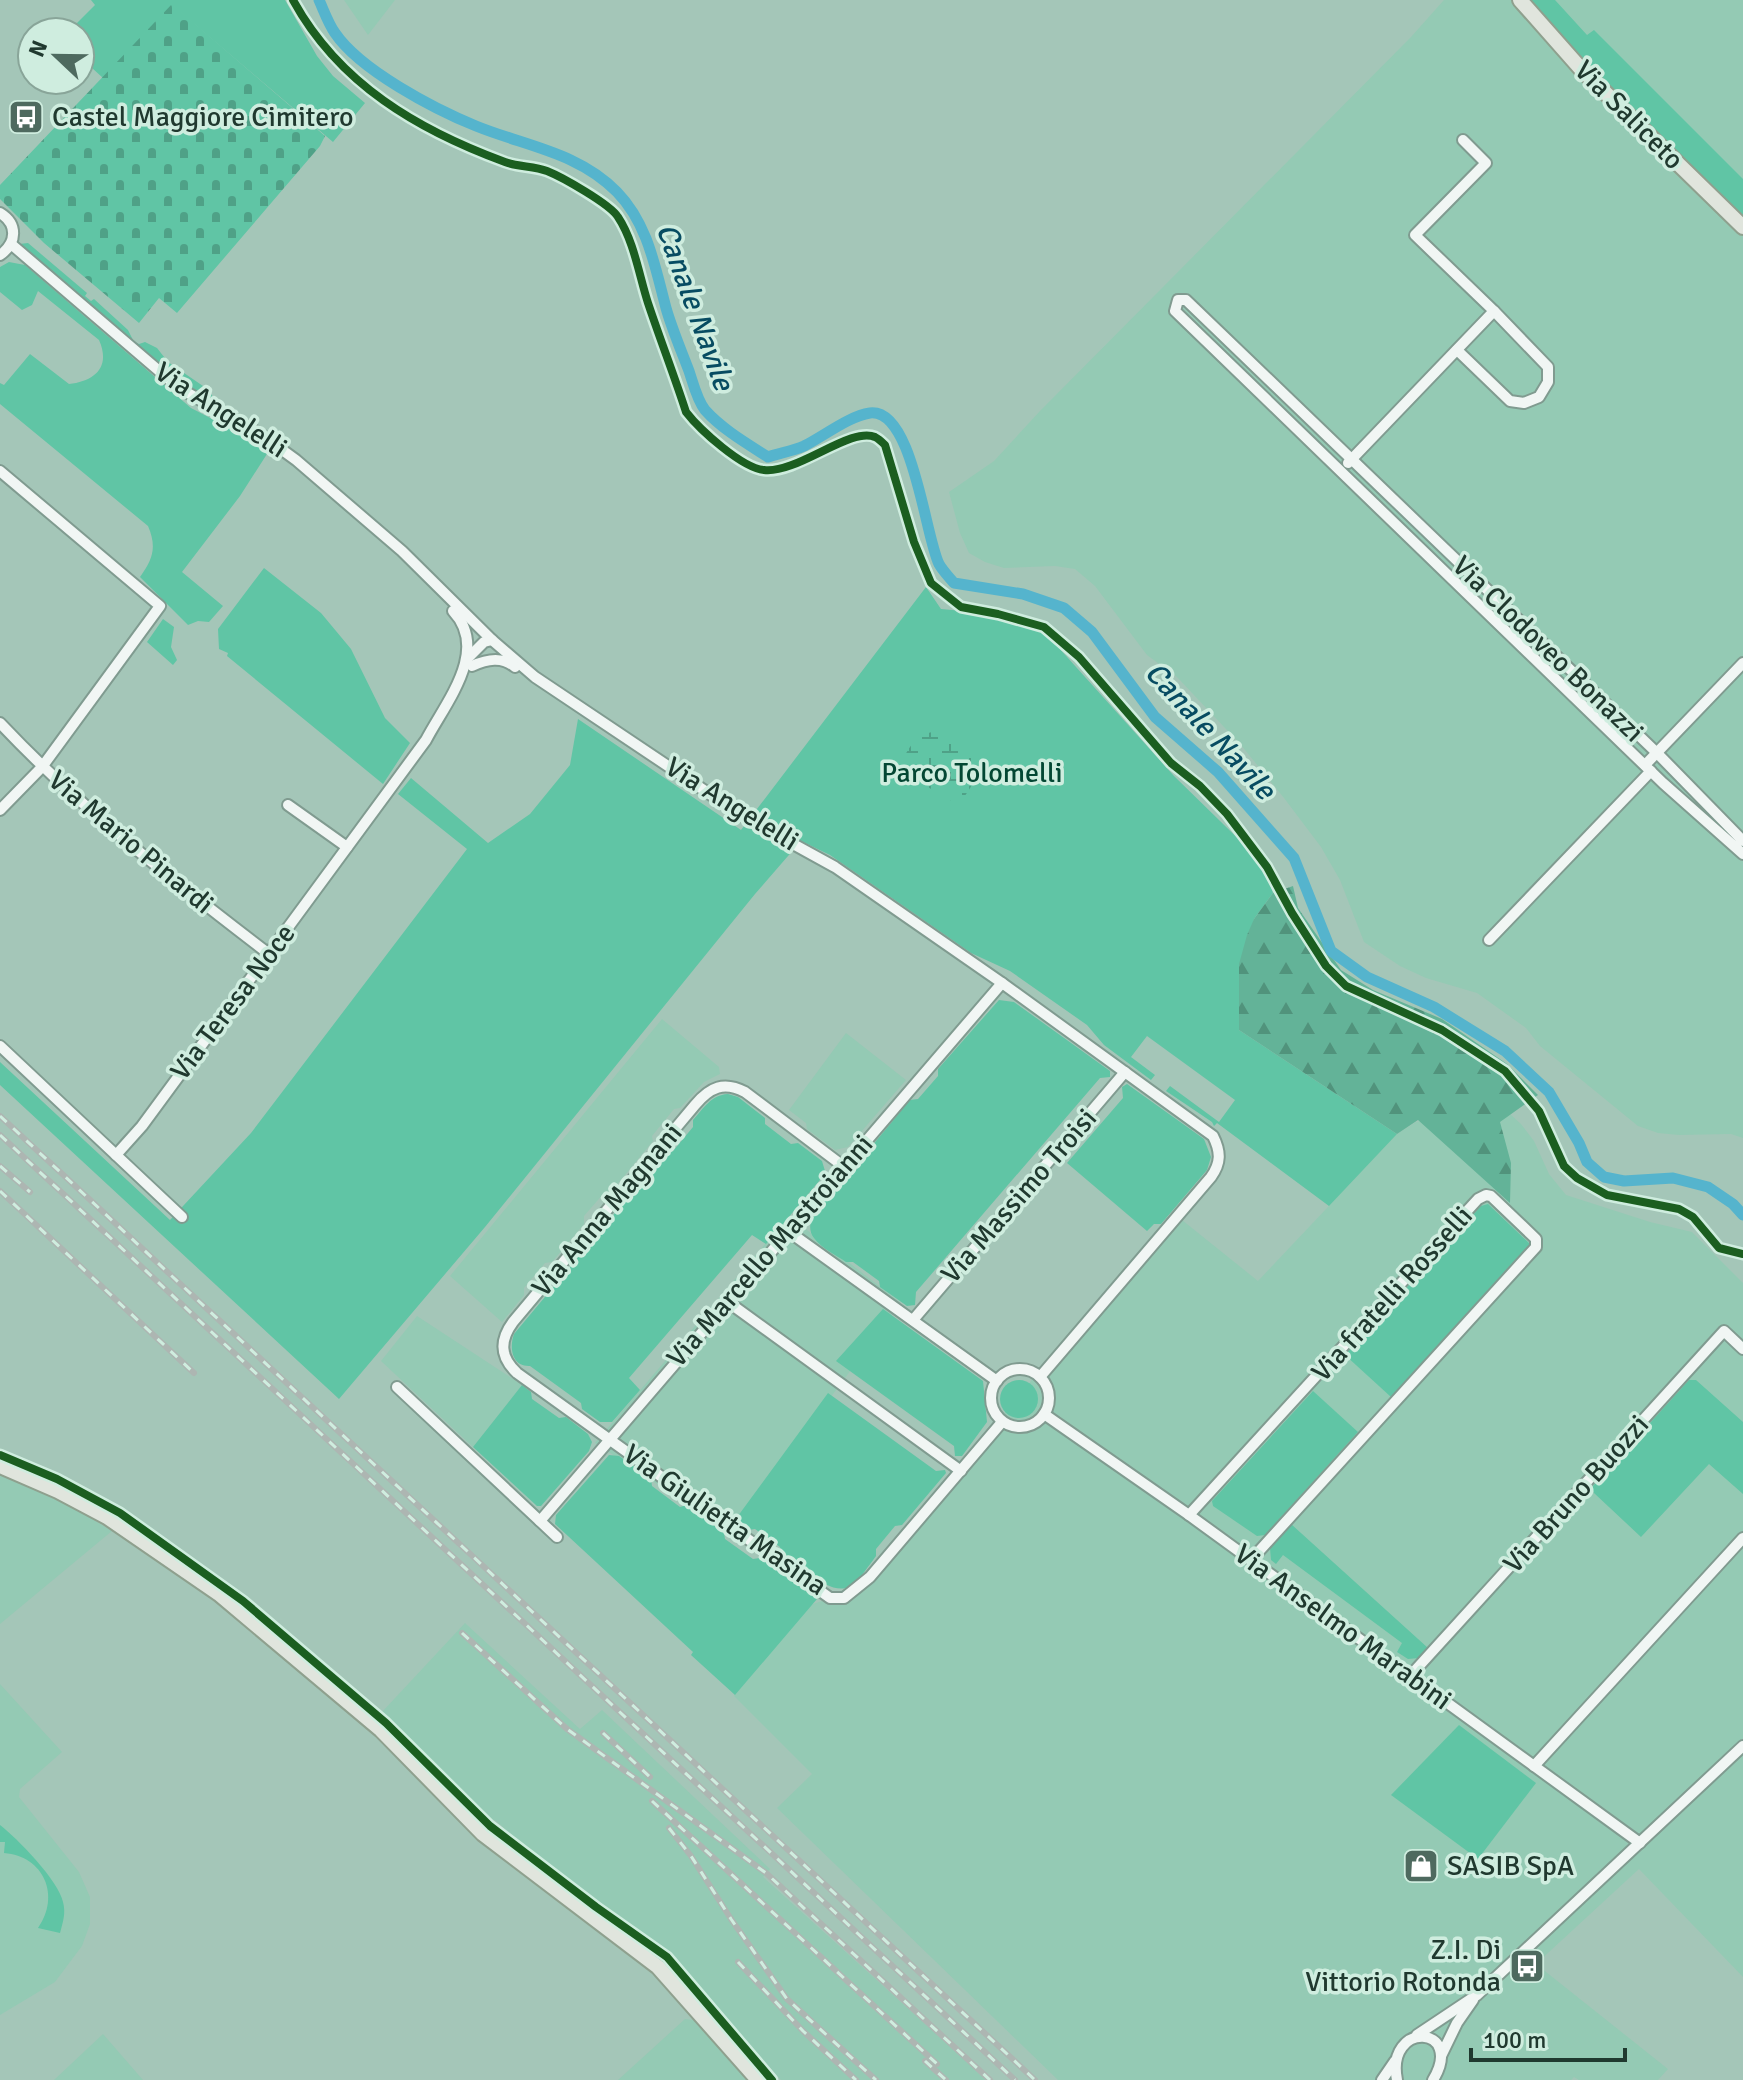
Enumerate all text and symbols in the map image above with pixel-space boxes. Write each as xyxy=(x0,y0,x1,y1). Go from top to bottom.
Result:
north arrow xyxy=(16,16,96,96)
text: N xyxy=(23,37,53,61)
street label: Via Saliceto xyxy=(1567,53,1691,177)
bus stop icon: Castel Maggiore Cimitero xyxy=(7,98,45,136)
place label: Castel Maggiore Cimitero xyxy=(52,100,354,134)
water label: Canale Navile xyxy=(648,219,743,397)
street label: Via Angelelli xyxy=(149,355,293,465)
street label: Via Clodoveo Bonazzi xyxy=(1445,549,1651,749)
water label: Canale Navile xyxy=(1137,654,1285,809)
street label: Via Angelelli xyxy=(659,750,805,858)
park label: Parco Tolomelli xyxy=(881,756,1063,790)
street label: Via Mario Pinardi xyxy=(41,763,221,921)
street label: Via Teresa Noce xyxy=(163,917,303,1087)
street label: Via Massimo Troisi xyxy=(934,1102,1104,1290)
street label: Via Anna Magnani xyxy=(525,1116,689,1304)
street label: Via Marcello Mastroianni xyxy=(660,1128,880,1374)
street label: Via fratelli Rosselli xyxy=(1304,1199,1480,1389)
street label: Via Bruno Buozzi xyxy=(1496,1408,1656,1580)
street label: Via Giulietta Masina xyxy=(617,1437,833,1603)
street label: Via Anselmo Marabini xyxy=(1228,1537,1458,1717)
shop icon: SASIB SpA xyxy=(1402,1847,1440,1885)
place label: SASIB SpA xyxy=(1447,1849,1574,1883)
place label: Z.I. Di Vittorio Rotonda xyxy=(1305,1933,1501,1999)
bus stop icon: Z.I. Di Vittorio Rotonda xyxy=(1508,1947,1546,1985)
scale bar xyxy=(1471,2012,1625,2062)
text: 100 m xyxy=(1483,2025,1546,2055)

